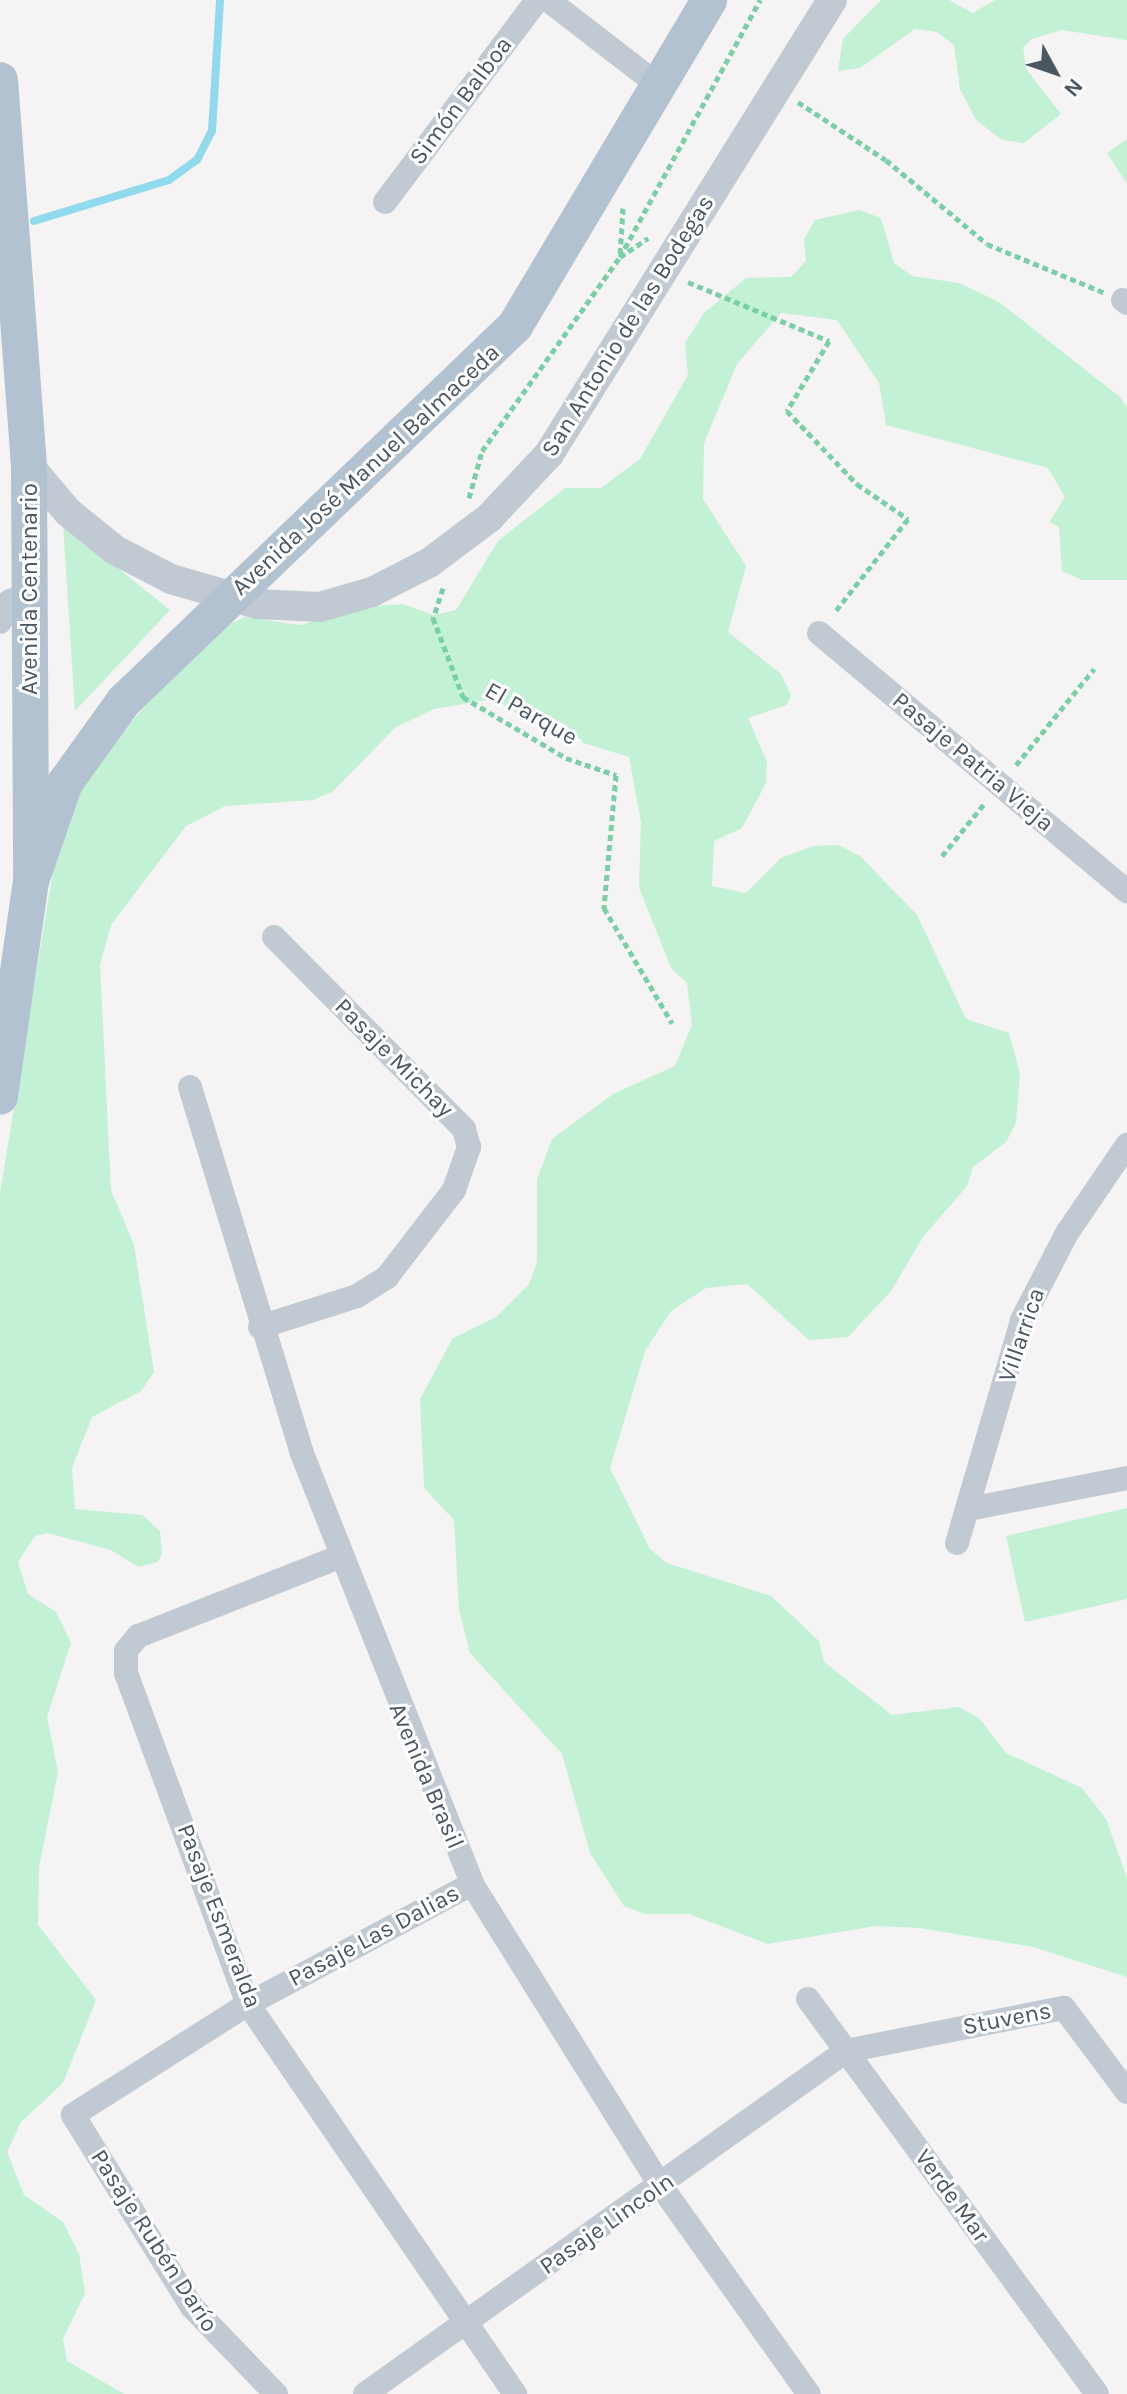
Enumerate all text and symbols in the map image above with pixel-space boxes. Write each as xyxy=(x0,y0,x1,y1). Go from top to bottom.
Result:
street label: Simón Balboa xyxy=(404,31,518,171)
north arrow xyxy=(1015,32,1095,112)
text: N xyxy=(1058,73,1088,102)
street label: San Antonio de las Bodegas xyxy=(535,190,721,462)
street label: Avenida José Manuel Balmaceda xyxy=(226,338,506,602)
street label: Avenida Centenario xyxy=(16,483,44,695)
street label: El Parque xyxy=(480,676,582,752)
street label: Pasaje Patria Vieja xyxy=(886,686,1060,838)
street label: Pasaje Michay xyxy=(328,992,460,1124)
street label: Villarrica xyxy=(993,1284,1051,1386)
street label: Avenida Brasil xyxy=(382,1699,470,1853)
street label: Pasaje Esmeralda xyxy=(171,1820,267,2012)
street label: Pasaje Las Dalias xyxy=(284,1879,464,1993)
street label: Stuvens xyxy=(960,1996,1054,2042)
street label: Pasaje Rubén Darío xyxy=(84,2144,224,2338)
street label: Verde Mar xyxy=(909,2144,995,2248)
street label: Pasaje Lincoln xyxy=(534,2167,680,2281)

